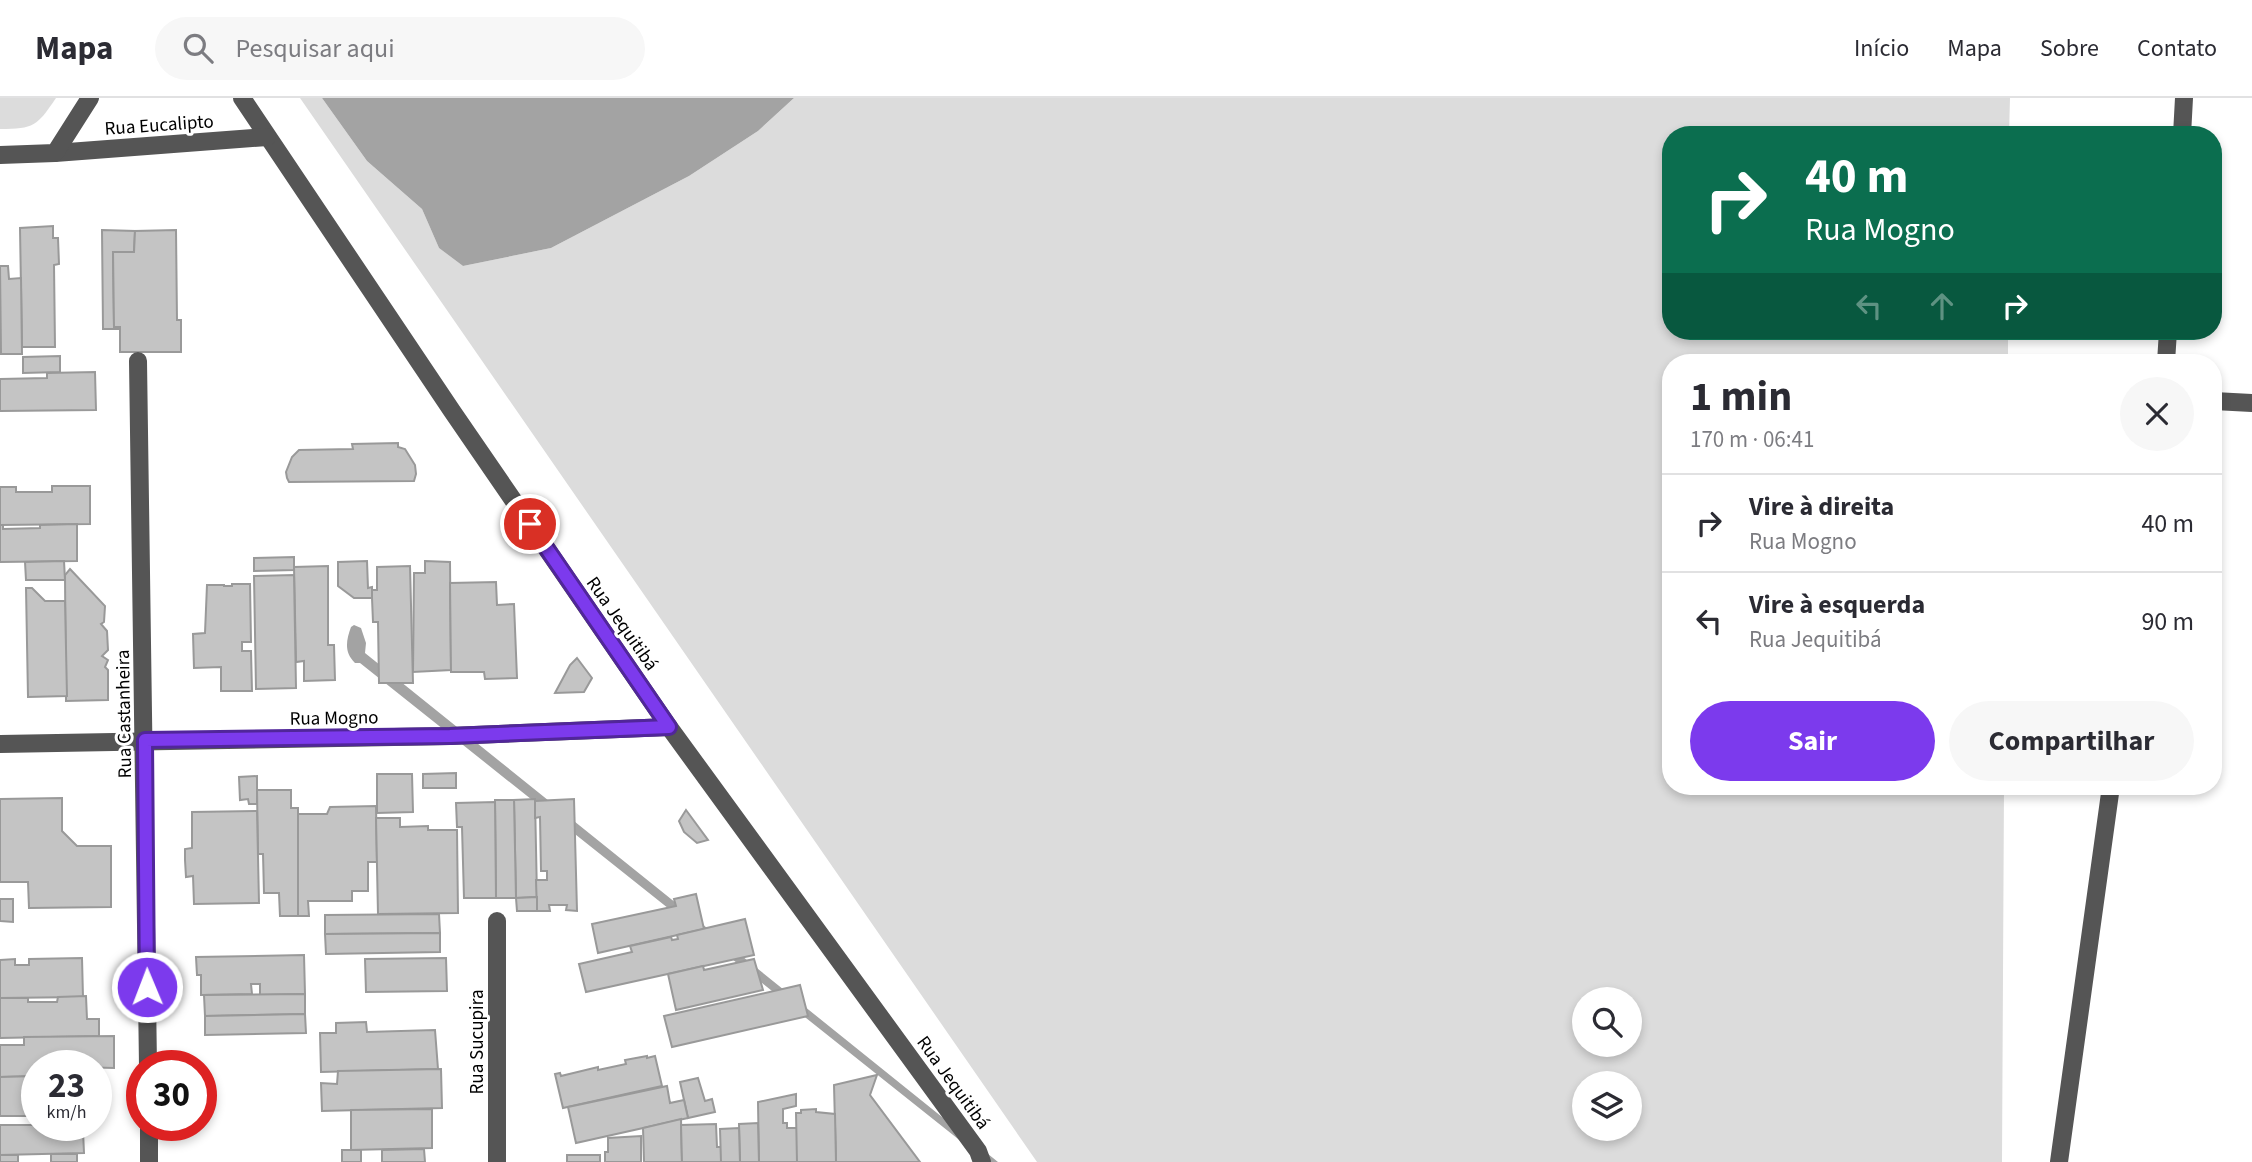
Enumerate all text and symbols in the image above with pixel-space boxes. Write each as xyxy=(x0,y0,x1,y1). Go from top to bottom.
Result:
search box xyxy=(155,17,645,80)
text: Mapa xyxy=(35,25,113,72)
icon: search xyxy=(179,29,217,67)
text: Pesquisar aqui xyxy=(235,30,395,67)
text: Início xyxy=(1854,31,1909,66)
text: Mapa xyxy=(1947,31,2002,66)
text: Sobre xyxy=(2040,31,2099,66)
text: Contato xyxy=(2137,31,2217,66)
street label: Rua Eucalipto xyxy=(104,108,214,143)
text: 40 m xyxy=(1805,142,1909,212)
icon: right xyxy=(1690,154,1781,245)
text: Rua Mogno xyxy=(1805,207,1955,253)
icon: left xyxy=(1850,287,1888,325)
icon: ahead xyxy=(1923,287,1961,325)
icon: right xyxy=(1996,287,2034,325)
text: 1 min xyxy=(1690,367,1792,427)
button: close xyxy=(2120,377,2194,451)
text: 170 m · 06:41 xyxy=(1690,423,1814,456)
text: Vire à direita xyxy=(1749,488,1894,525)
pin xyxy=(500,494,560,554)
icon: right xyxy=(1690,504,1728,542)
icon: arrive xyxy=(511,505,549,543)
text: 40 m xyxy=(2141,505,2194,542)
text: Rua Mogno xyxy=(1749,525,1857,558)
street label: Rua Jequitibá xyxy=(579,571,664,676)
text: Vire à esquerda xyxy=(1749,586,1925,623)
icon: left xyxy=(1690,602,1728,640)
text: 90 m xyxy=(2141,603,2194,640)
text: Rua Jequitibá xyxy=(1749,623,1882,656)
street label: Rua Castanheira xyxy=(110,649,139,779)
button: Sair xyxy=(1690,701,1935,781)
button: Compartilhar xyxy=(1949,701,2194,781)
street label: Rua Mogno xyxy=(289,704,379,733)
position arrow xyxy=(110,950,184,1024)
map controls xyxy=(1572,987,1642,1141)
button: search xyxy=(1572,987,1642,1057)
street label: Rua Sucupira xyxy=(464,990,491,1094)
street label: Rua Jequitibá xyxy=(910,1031,996,1135)
speed limit sign: 30 xyxy=(126,1050,217,1141)
text: 23 xyxy=(48,1061,85,1111)
button: layers xyxy=(1572,1071,1642,1141)
text: km/h xyxy=(47,1100,86,1125)

